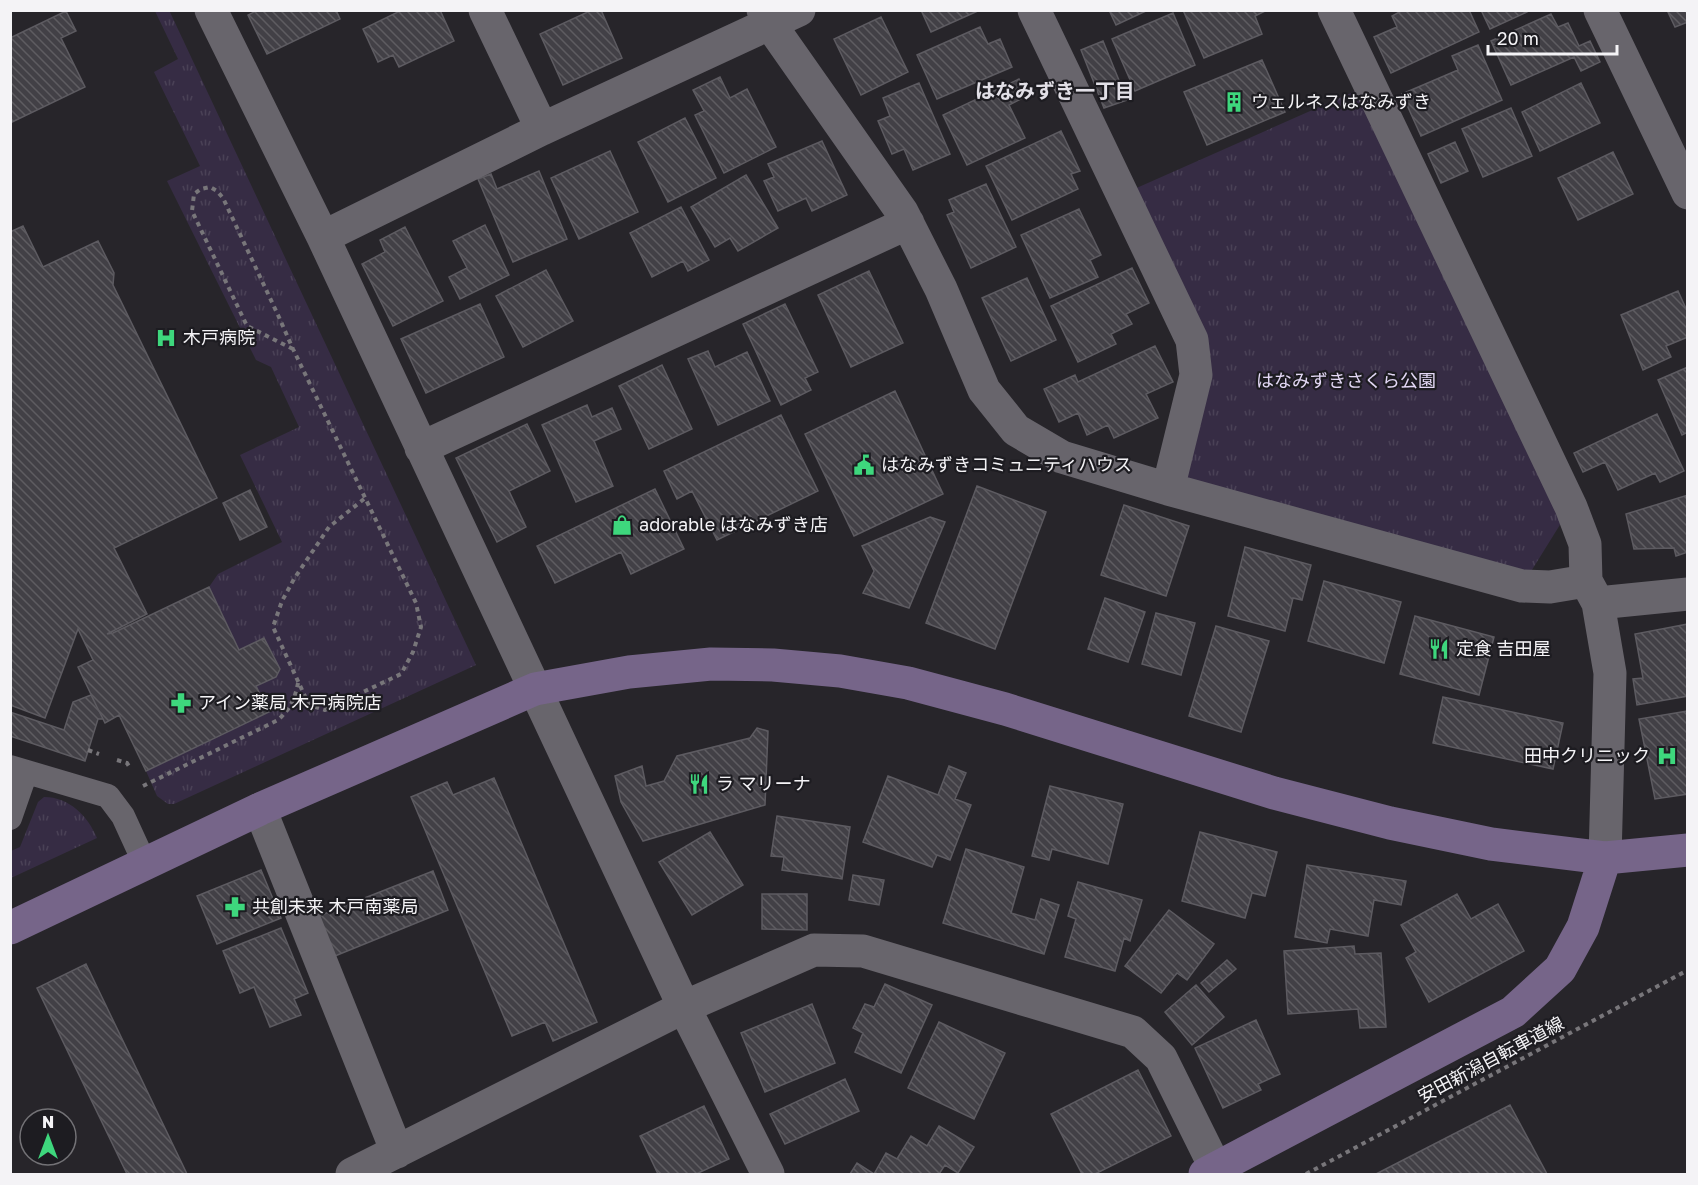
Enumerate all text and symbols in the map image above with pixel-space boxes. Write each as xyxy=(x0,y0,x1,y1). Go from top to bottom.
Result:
scale bar xyxy=(1488,18,1617,56)
text: 20 m xyxy=(1497,27,1539,49)
district label: はなみずき一丁目 xyxy=(975,78,1135,102)
building icon: ウェルネスはなみずき xyxy=(1222,90,1246,114)
place label: ウェルネスはなみずき xyxy=(1251,90,1431,112)
hospital icon: 木戸病院 xyxy=(154,326,178,350)
place label: 木戸病院 xyxy=(183,326,255,348)
park label: はなみずきさくら公園 xyxy=(1256,369,1436,391)
public building icon: はなみずきコミュニティハウス xyxy=(852,453,876,477)
place label: はなみずきコミュニティハウス xyxy=(881,453,1132,475)
shop icon: adorable はなみずき店 xyxy=(610,513,634,537)
place label: adorable はなみずき店 xyxy=(639,513,828,535)
restaurant icon: 定食 吉田屋 xyxy=(1427,637,1451,661)
place label: 定食 吉田屋 xyxy=(1456,637,1551,659)
pharmacy icon: アイン薬局 木戸病院店 xyxy=(169,691,193,715)
place label: アイン薬局 木戸病院店 xyxy=(198,691,382,713)
place label: 田中クリニック xyxy=(1524,744,1650,766)
hospital icon: 田中クリニック xyxy=(1655,744,1679,768)
restaurant icon: ラ マリーナ xyxy=(687,772,711,796)
place label: ラ マリーナ xyxy=(716,772,811,794)
pharmacy icon: 共創未来 木戸南薬局 xyxy=(223,895,247,919)
place label: 共創未来 木戸南薬局 xyxy=(252,895,419,917)
street label: 安田新潟自転車道線 xyxy=(1414,1011,1567,1107)
north arrow xyxy=(18,1107,78,1167)
text: N xyxy=(42,1112,54,1132)

